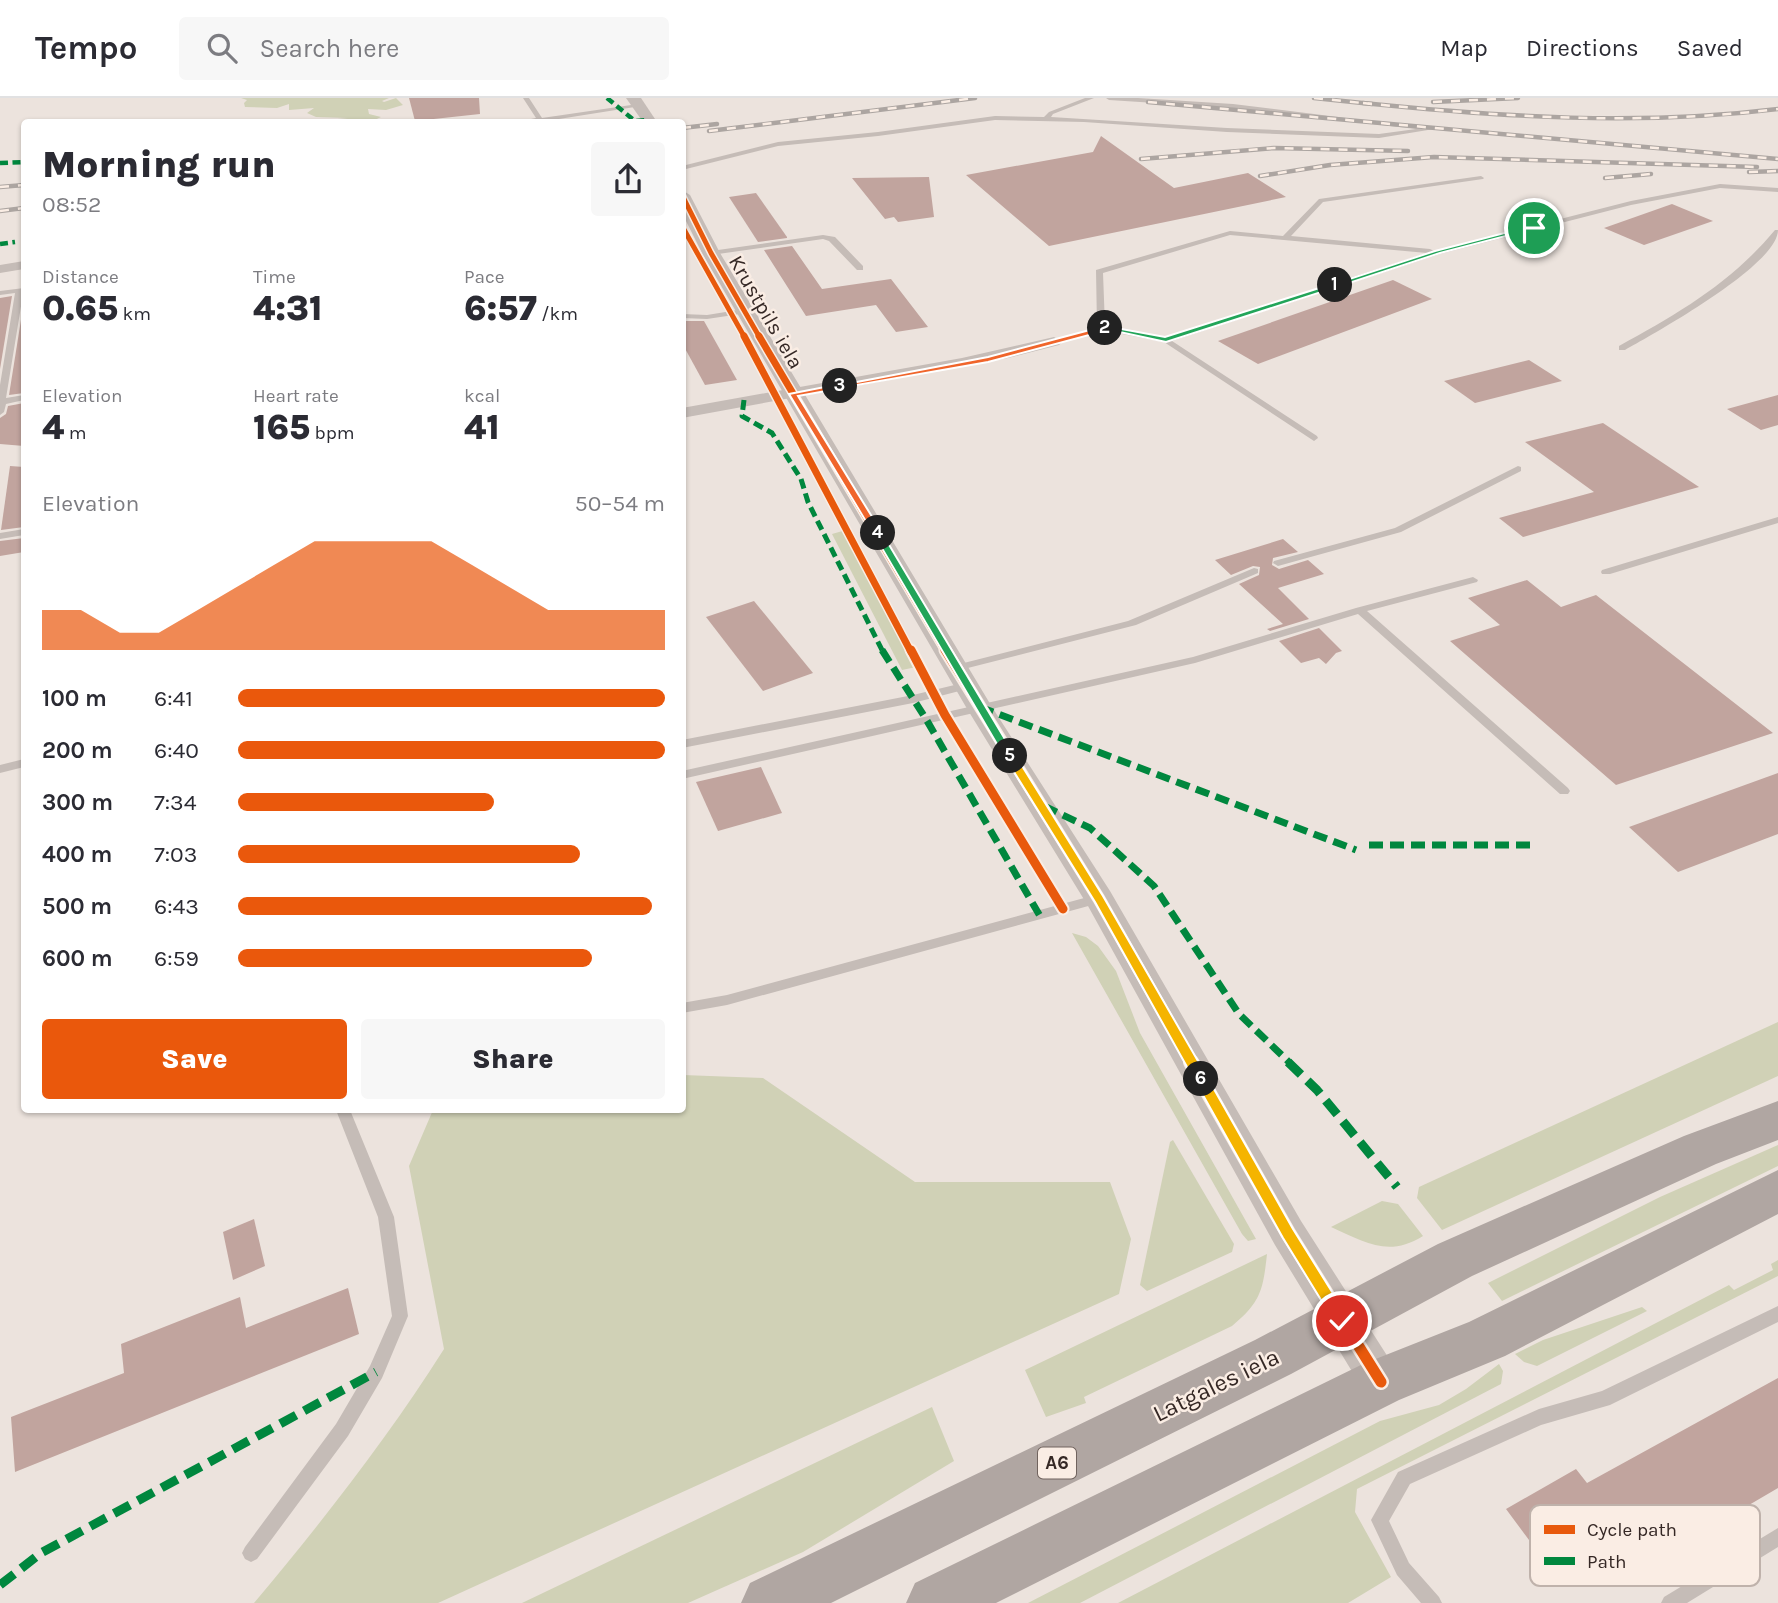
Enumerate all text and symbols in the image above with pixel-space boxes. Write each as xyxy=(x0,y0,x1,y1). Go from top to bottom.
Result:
search box xyxy=(179,17,669,80)
text: Tempo xyxy=(35,29,137,67)
icon: search xyxy=(203,29,241,67)
text: Search here xyxy=(259,33,399,64)
text: Map xyxy=(1440,34,1488,62)
text: Directions xyxy=(1526,34,1639,62)
text: Saved xyxy=(1677,34,1743,62)
text: Morning run xyxy=(42,142,276,187)
button: share xyxy=(591,142,665,216)
text: 08:52 xyxy=(42,191,101,218)
pin xyxy=(1504,198,1564,258)
icon: arrive xyxy=(1515,209,1553,247)
street label: Krustpils iela xyxy=(724,251,808,373)
text: Distance xyxy=(42,266,119,288)
text: Time xyxy=(253,266,296,288)
text: Pace xyxy=(464,266,505,288)
pin: 1 xyxy=(1318,268,1352,302)
text: 1 xyxy=(1331,273,1338,295)
text: 0.65 xyxy=(42,288,118,329)
text: 4:31 xyxy=(253,288,322,329)
text: 6:57 xyxy=(464,288,537,329)
text: km xyxy=(118,303,151,325)
text: /km xyxy=(537,303,578,325)
pin: 2 xyxy=(1088,310,1122,345)
text: 2 xyxy=(1099,316,1110,338)
pin: 3 xyxy=(822,368,858,404)
text: 3 xyxy=(834,374,845,396)
text: Elevation xyxy=(42,385,122,407)
text: Heart rate xyxy=(253,385,339,407)
text: kcal xyxy=(464,385,500,407)
text: 4 xyxy=(42,407,64,448)
text: 165 xyxy=(253,407,310,448)
text: 41 xyxy=(464,407,500,448)
text: m xyxy=(64,422,86,444)
text: bpm xyxy=(310,422,355,444)
text: Elevation xyxy=(42,490,139,517)
text: 50–54 m xyxy=(575,490,665,517)
pin: 4 xyxy=(860,516,896,550)
text: 4 xyxy=(872,521,883,543)
text: 100 m xyxy=(42,685,107,712)
text: 6:41 xyxy=(154,685,193,712)
text: 200 m xyxy=(42,737,113,764)
text: 6:40 xyxy=(154,737,199,764)
pin: 5 xyxy=(992,738,1028,774)
text: 5 xyxy=(1004,744,1015,766)
text: 300 m xyxy=(42,789,113,816)
text: 7:34 xyxy=(154,789,197,816)
text: 400 m xyxy=(42,841,112,868)
text: 7:03 xyxy=(154,841,197,868)
text: 500 m xyxy=(42,893,112,920)
text: 6:43 xyxy=(154,893,199,920)
text: 600 m xyxy=(42,945,113,972)
text: 6:59 xyxy=(154,945,199,972)
button: Save xyxy=(42,1019,347,1099)
button: Share xyxy=(361,1019,665,1099)
pin: 6 xyxy=(1184,1062,1218,1096)
text: 6 xyxy=(1195,1067,1206,1089)
pin xyxy=(1312,1291,1372,1351)
icon: check xyxy=(1323,1302,1361,1340)
street label: Latgales iela xyxy=(1148,1342,1284,1428)
road number: A6 xyxy=(1038,1448,1076,1478)
legend xyxy=(1530,1505,1760,1586)
text: Cycle path xyxy=(1587,1519,1677,1541)
text: Path xyxy=(1587,1551,1627,1573)

